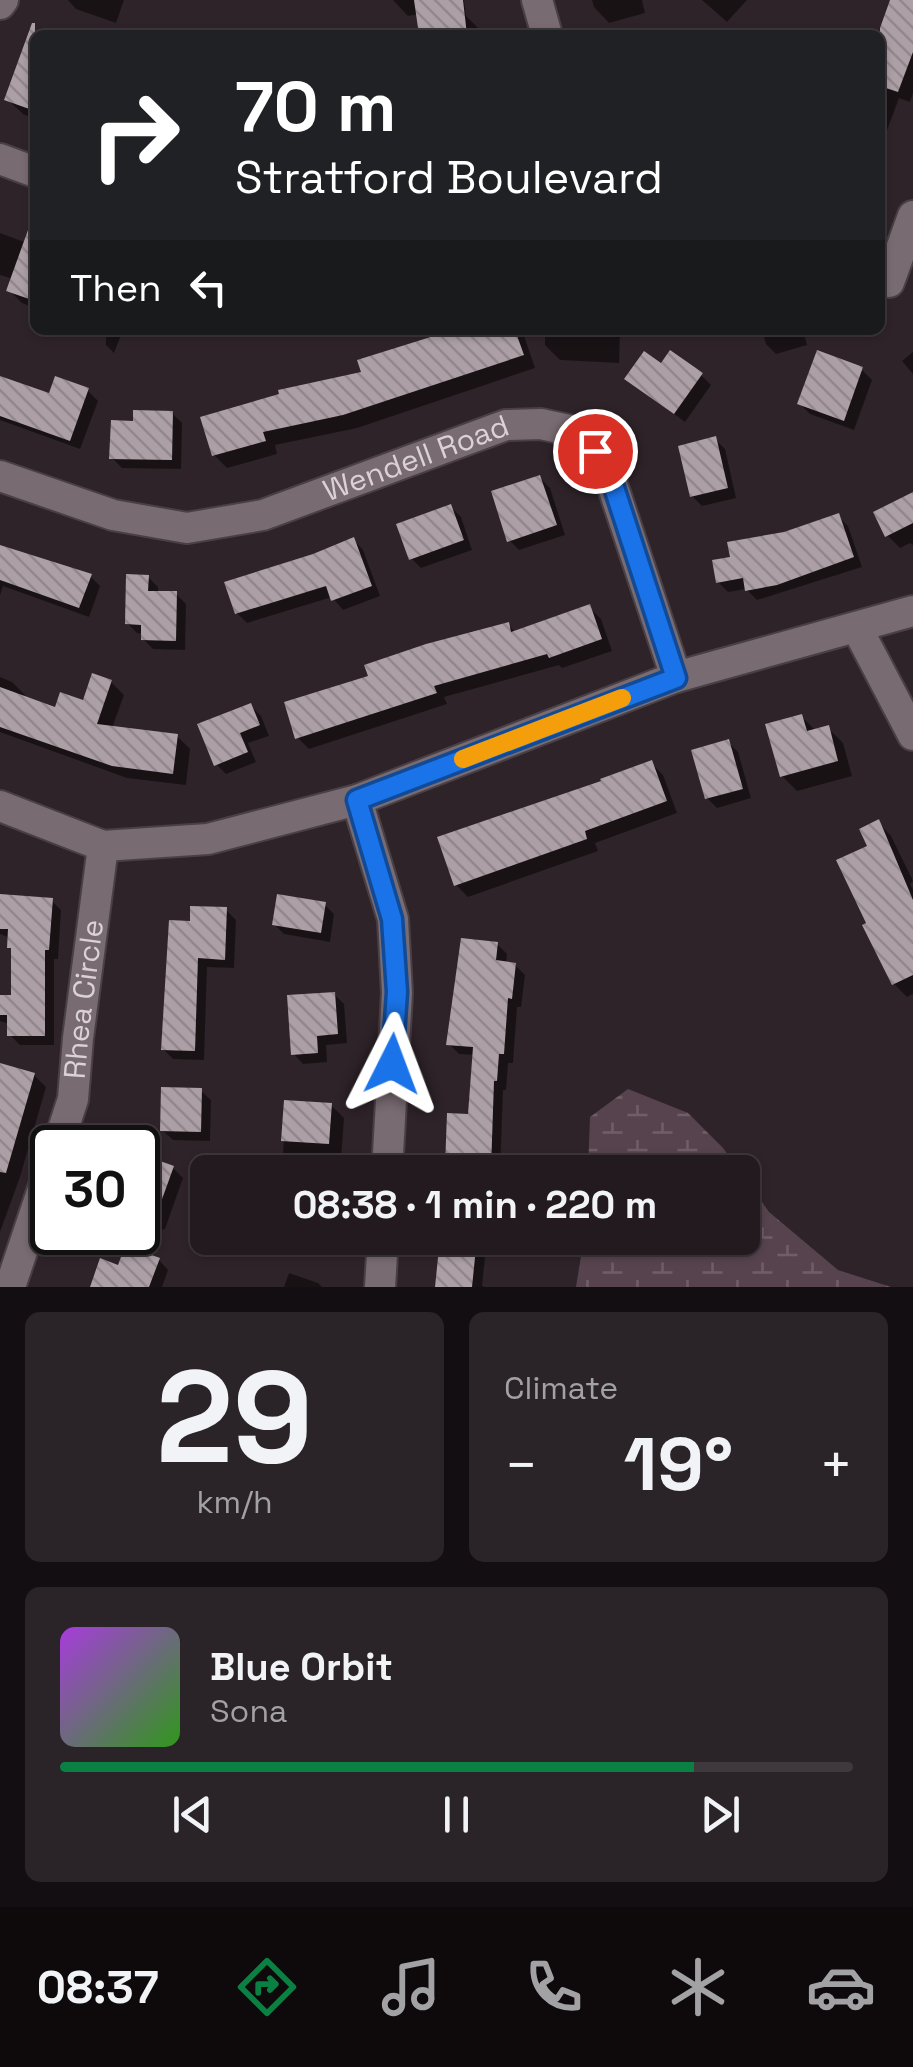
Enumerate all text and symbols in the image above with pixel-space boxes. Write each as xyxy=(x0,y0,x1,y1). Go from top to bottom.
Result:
text: 70 m xyxy=(235,62,396,151)
icon: right xyxy=(70,70,200,200)
text: Stratford Boulevard xyxy=(235,149,663,206)
icon: left xyxy=(181,260,236,315)
text: Then xyxy=(70,264,161,312)
street label: Wendell Road xyxy=(318,406,514,510)
pin xyxy=(553,409,638,494)
icon: arrive xyxy=(568,424,623,479)
street label: Rhea Circle xyxy=(55,917,112,1080)
position arrow xyxy=(340,1012,444,1116)
speed limit sign: 30 xyxy=(30,1125,160,1255)
text: 08:38 · 1 min · 220 m xyxy=(293,1181,657,1229)
text: 29 xyxy=(156,1334,313,1500)
text: Climate xyxy=(504,1368,618,1408)
text: 19° xyxy=(624,1416,733,1512)
text: − xyxy=(504,1430,538,1500)
text: + xyxy=(819,1430,853,1500)
text: km/h xyxy=(196,1482,273,1522)
text: Blue Orbit xyxy=(210,1643,393,1691)
text: Sona xyxy=(210,1691,287,1731)
icon: previous xyxy=(165,1787,220,1842)
icon: pause xyxy=(429,1787,484,1842)
icon: next xyxy=(693,1787,748,1842)
icon: directions xyxy=(232,1952,302,2022)
icon: music xyxy=(376,1952,446,2022)
icon: phone xyxy=(519,1952,589,2022)
icon: climate xyxy=(663,1952,733,2022)
icon: car xyxy=(806,1952,876,2022)
text: 08:37 xyxy=(37,1959,159,2016)

